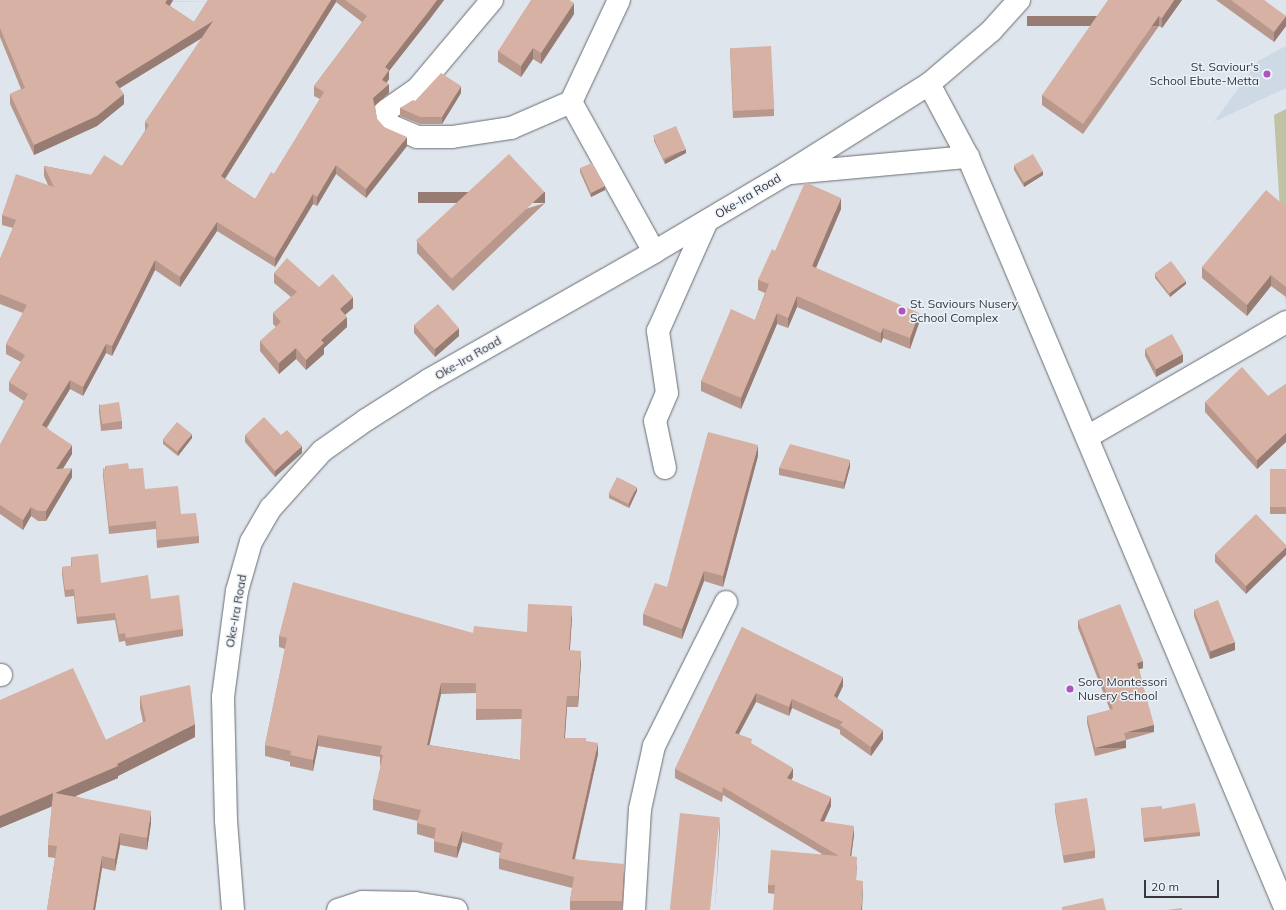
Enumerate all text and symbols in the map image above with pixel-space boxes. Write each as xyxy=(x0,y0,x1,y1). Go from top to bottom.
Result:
place label: St. Saviour's School Ebute-Metta xyxy=(1149,60,1259,88)
marker: St. Saviour's School Ebute-Metta xyxy=(1262,69,1272,79)
street label: Oke-Ira Road xyxy=(712,171,784,221)
place label: St. Saviours Nusery School Complex xyxy=(910,297,1018,325)
marker: St. Saviours Nusery School Complex xyxy=(897,306,907,316)
street label: Oke-Ira Road xyxy=(432,333,504,383)
street label: Oke-Ira Road xyxy=(222,573,250,649)
place label: Soro Montessori Nusery School xyxy=(1078,675,1167,703)
marker: Soro Montessori Nusery School xyxy=(1065,684,1075,694)
scale bar xyxy=(1146,872,1221,898)
text: 20 m xyxy=(1151,879,1179,894)

